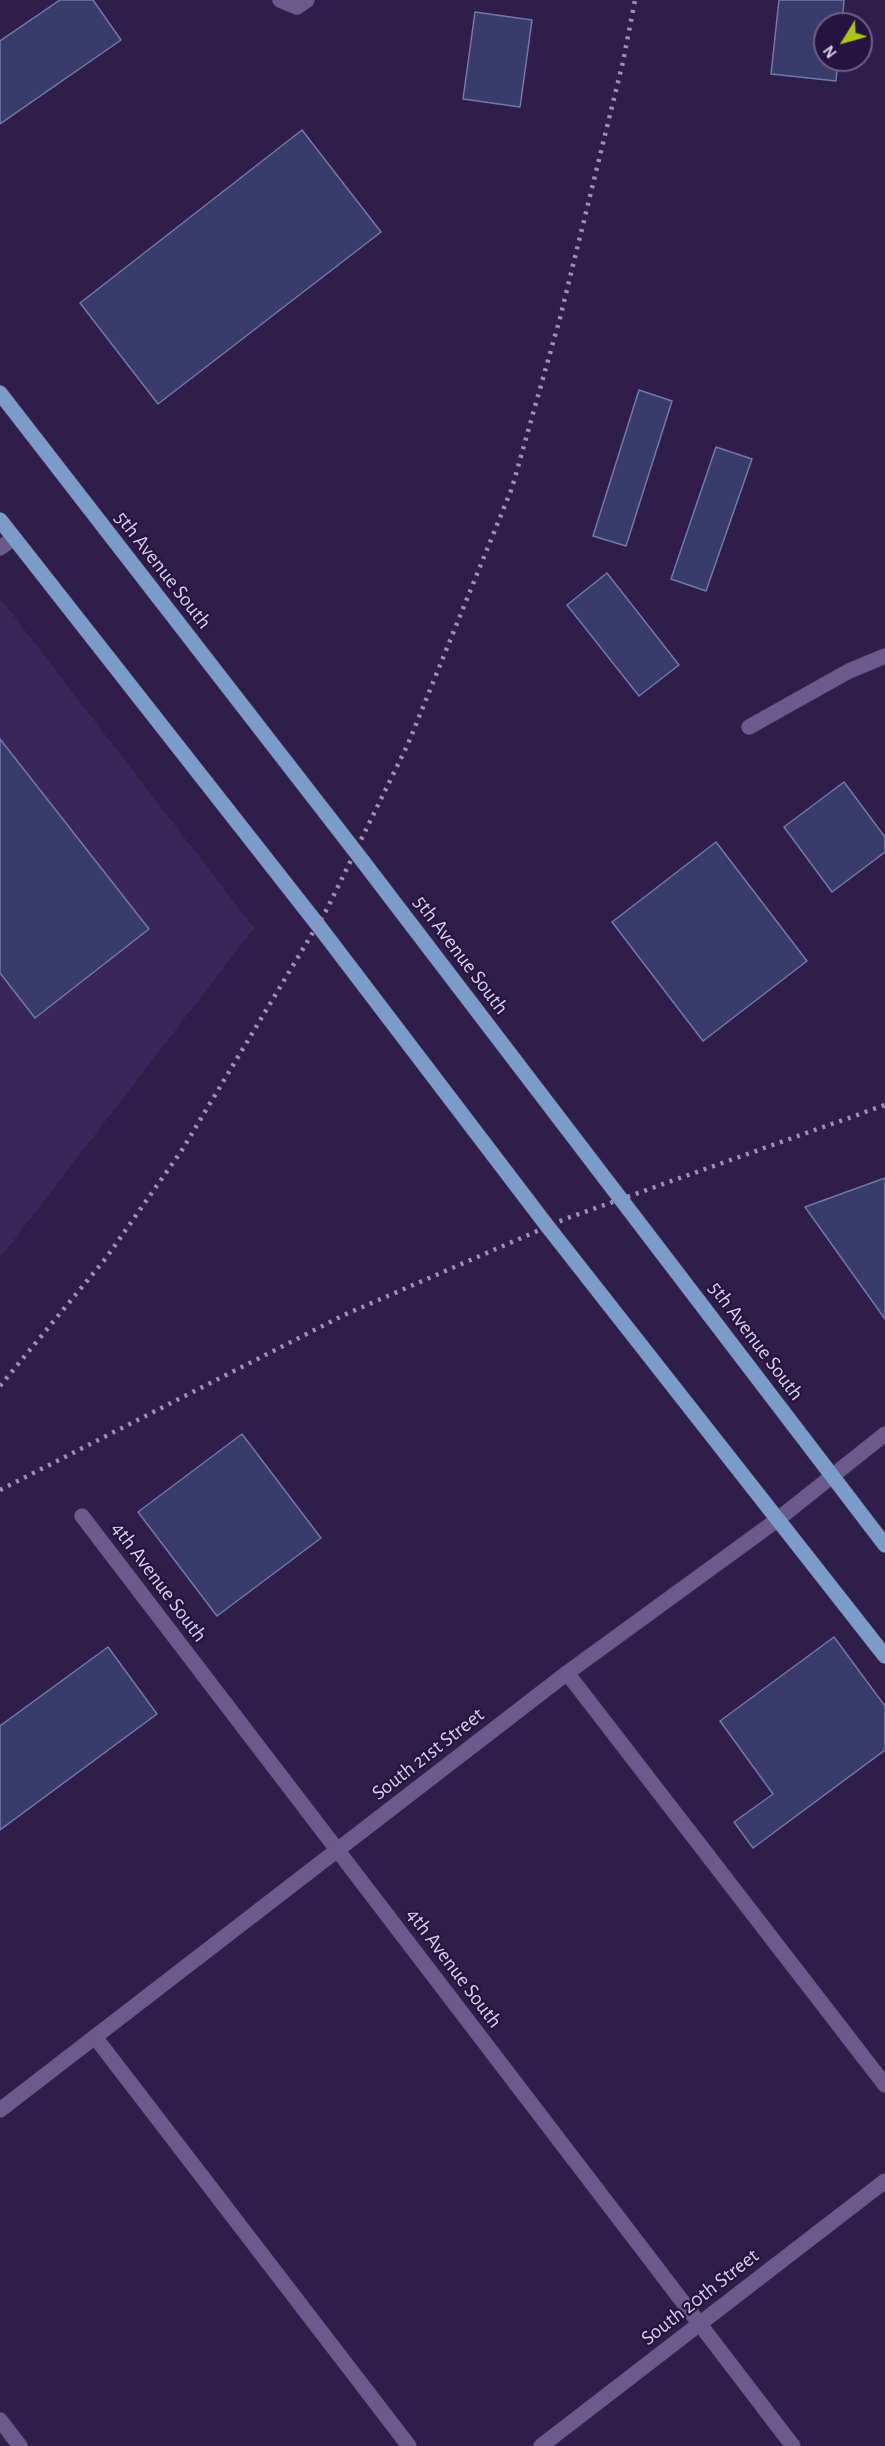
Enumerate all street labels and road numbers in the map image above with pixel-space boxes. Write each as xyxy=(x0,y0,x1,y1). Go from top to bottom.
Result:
street label: 5th Avenue South xyxy=(109,506,217,634)
street label: 5th Avenue South xyxy=(408,890,514,1020)
street label: 5th Avenue South xyxy=(703,1276,809,1406)
street label: 4th Avenue South xyxy=(106,1517,212,1647)
street label: South 21st Street xyxy=(367,1702,489,1806)
street label: 4th Avenue South xyxy=(401,1903,507,2033)
street label: South 20th Street xyxy=(636,2243,764,2351)

